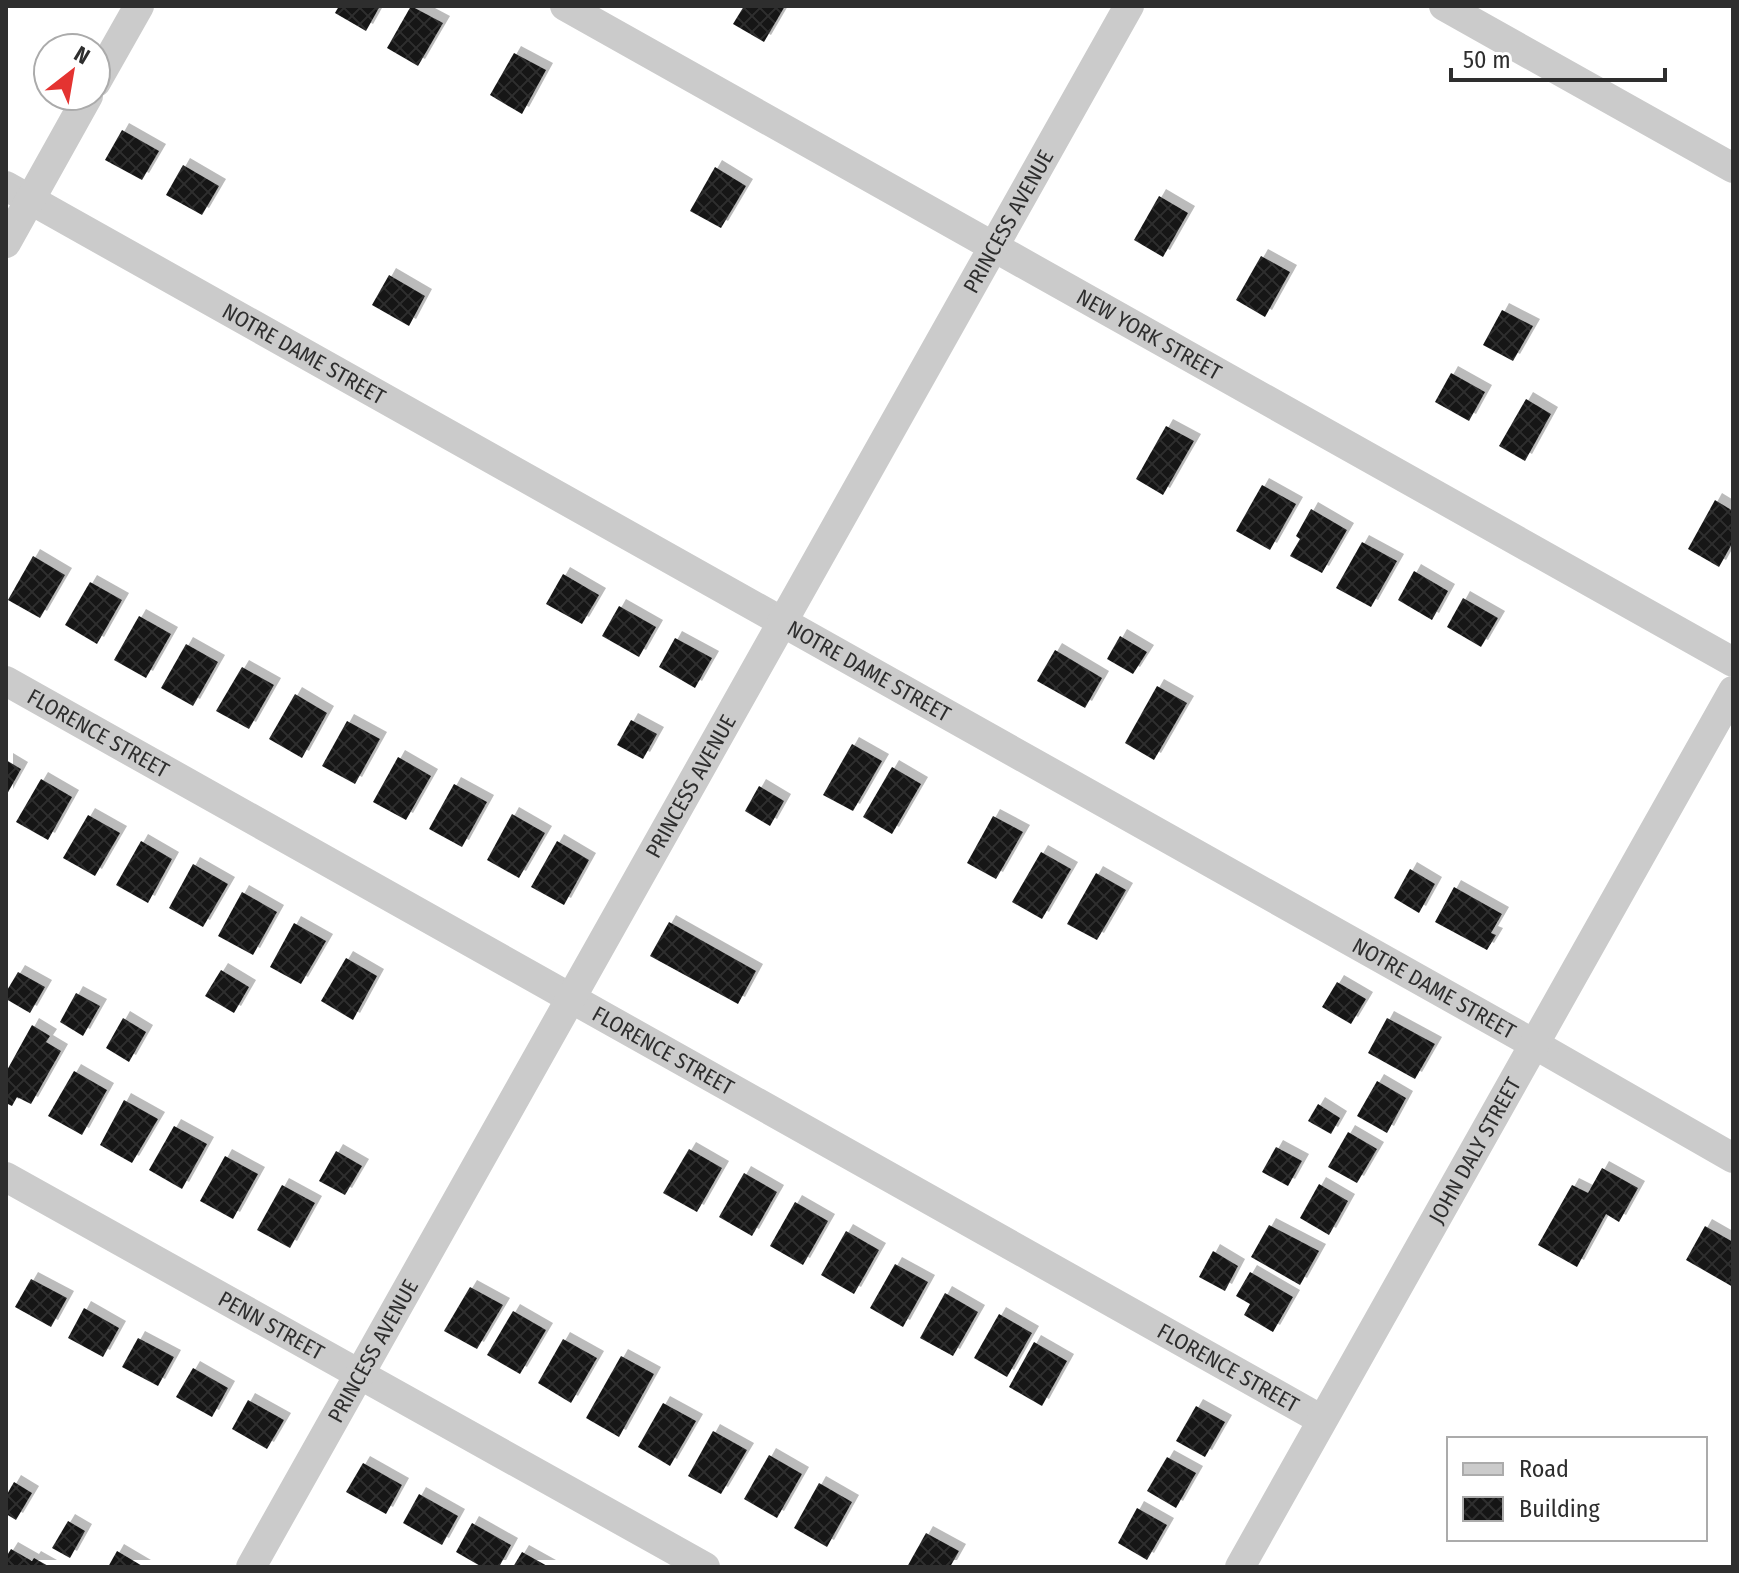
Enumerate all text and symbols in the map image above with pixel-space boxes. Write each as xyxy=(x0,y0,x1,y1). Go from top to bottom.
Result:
north arrow xyxy=(32,32,112,112)
scale bar xyxy=(1451,32,1665,82)
text: N xyxy=(69,40,95,70)
text: 50 m xyxy=(1463,46,1511,74)
street label: PRINCESS AVENUE xyxy=(957,145,1059,298)
street label: NEW YORK STREET xyxy=(1072,283,1227,386)
street label: NOTRE DAME STREET xyxy=(218,297,391,410)
street label: NOTRE DAME STREET xyxy=(783,614,956,728)
street label: FLORENCE STREET xyxy=(23,682,175,784)
street label: PRINCESS AVENUE xyxy=(639,710,741,862)
street label: NOTRE DAME STREET xyxy=(1348,931,1521,1045)
street label: FLORENCE STREET xyxy=(588,1000,740,1101)
street label: JOHN DALY STREET xyxy=(1423,1072,1527,1228)
street label: PRINCESS AVENUE xyxy=(322,1274,424,1427)
street label: PENN STREET xyxy=(214,1285,330,1366)
street label: FLORENCE STREET xyxy=(1153,1317,1305,1418)
legend xyxy=(1447,1437,1707,1541)
text: Road xyxy=(1519,1455,1569,1483)
text: Building xyxy=(1519,1495,1601,1523)

